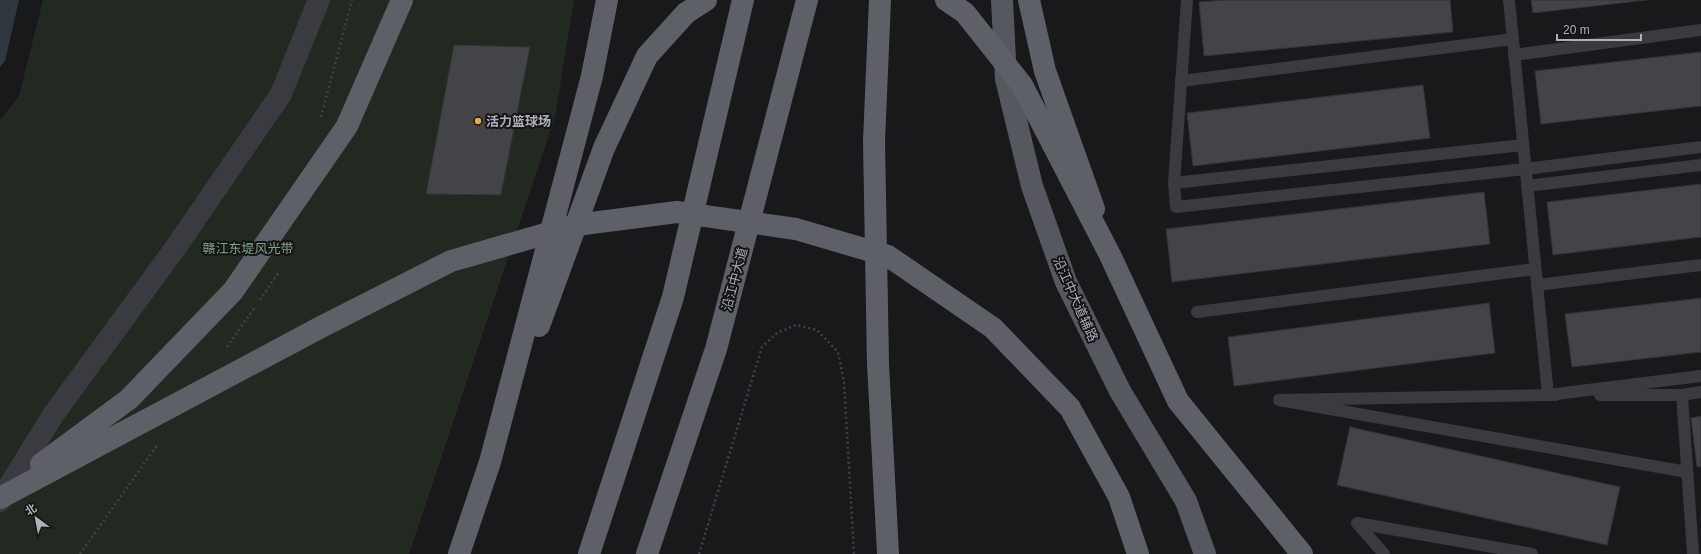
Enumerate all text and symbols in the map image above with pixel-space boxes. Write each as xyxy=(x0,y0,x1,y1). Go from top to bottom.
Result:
scale bar xyxy=(1557,16,1641,42)
text: 20 m xyxy=(1563,23,1590,37)
place label: 活力篮球场 xyxy=(486,114,551,129)
marker: 活力篮球场 xyxy=(473,116,483,126)
park label: 赣江东堤风光带 xyxy=(202,241,294,256)
street label: 沿江中大道 xyxy=(719,246,750,312)
street label: 沿江中大道辅路 xyxy=(1050,255,1101,344)
north arrow xyxy=(16,498,56,538)
text: 北 xyxy=(23,502,39,518)

